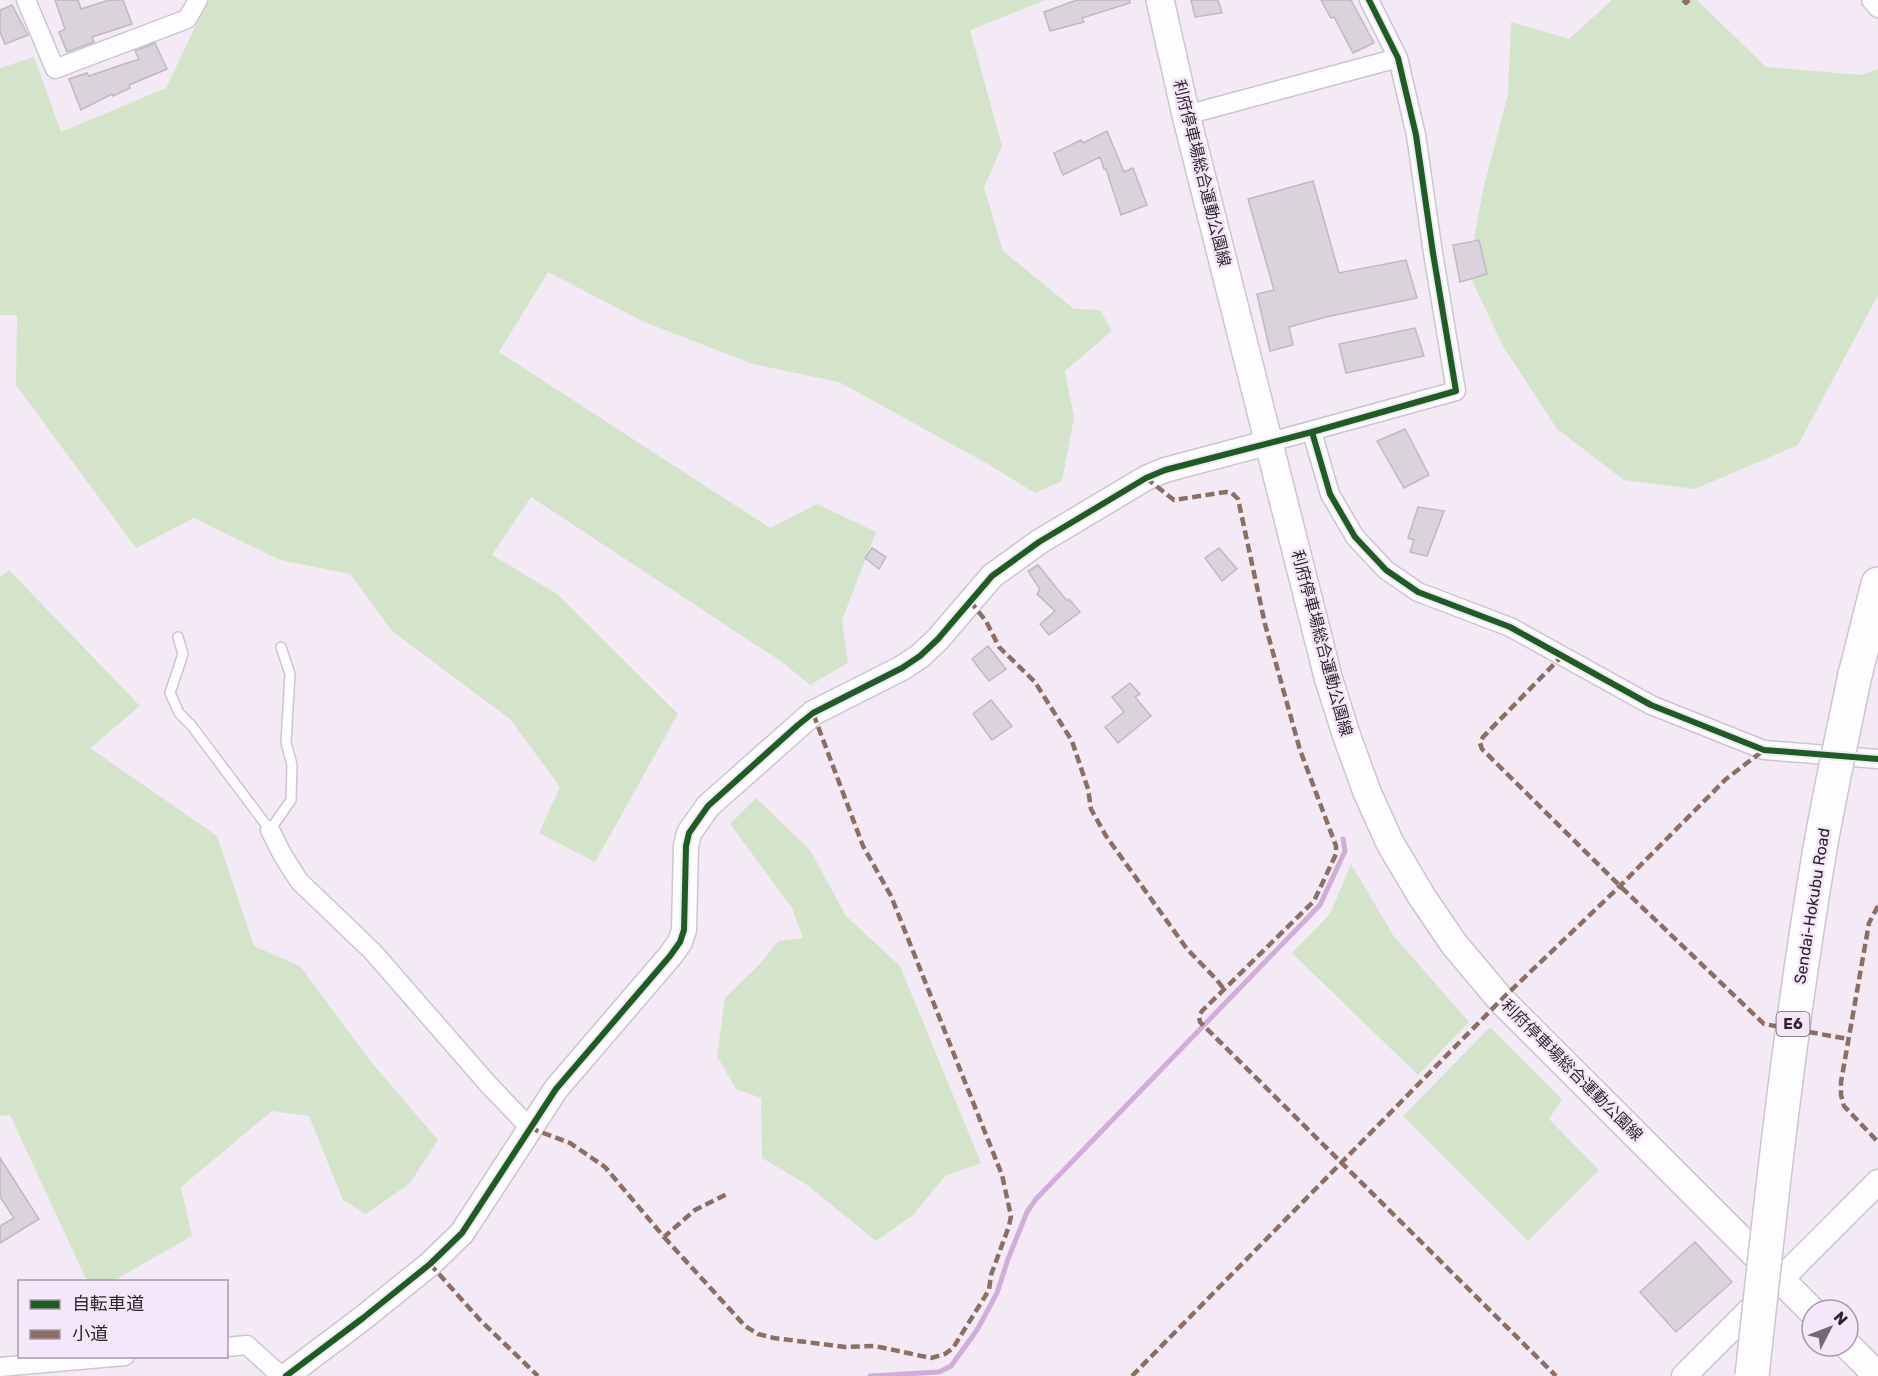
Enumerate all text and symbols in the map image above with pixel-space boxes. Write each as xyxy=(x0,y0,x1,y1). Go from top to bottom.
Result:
street label: 利府停車場総合運動公園線 xyxy=(1170,78,1234,268)
street label: 利府停車場総合運動公園線 xyxy=(1288,548,1356,738)
street label: Sendai-Hokubu Road xyxy=(1790,827,1834,985)
street label: 利府停車場総合運動公園線 xyxy=(1497,995,1647,1145)
road number: E6 xyxy=(1776,1012,1810,1036)
legend xyxy=(18,1280,228,1358)
text: 自転車道 xyxy=(72,1293,144,1315)
north arrow xyxy=(1800,1298,1860,1358)
text: N xyxy=(1830,1308,1852,1329)
text: 小道 xyxy=(72,1323,108,1345)

